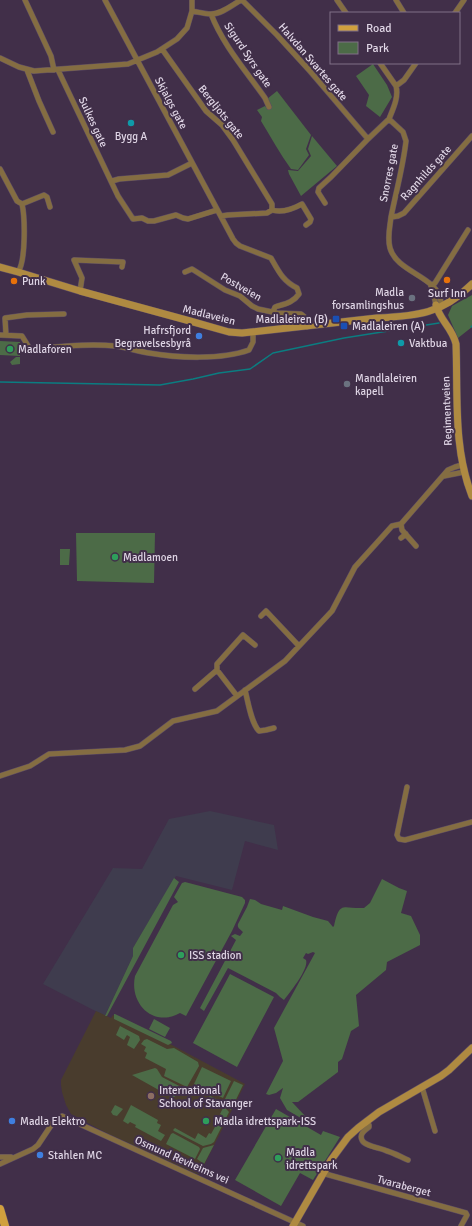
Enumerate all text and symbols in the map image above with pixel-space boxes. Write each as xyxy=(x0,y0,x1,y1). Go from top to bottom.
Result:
legend xyxy=(330,12,460,64)
street label: Sigurd Syrs gate xyxy=(221,20,275,90)
street label: Halvdan Svartes gate xyxy=(276,21,350,103)
text: Road xyxy=(366,21,392,36)
text: Park xyxy=(366,41,389,56)
street label: Skjalgs gate xyxy=(152,75,190,131)
street label: Bergljots gate xyxy=(195,83,247,141)
street label: Sulkes gate xyxy=(76,95,110,149)
marker: Bygg A xyxy=(126,118,136,128)
place label: Bygg A xyxy=(115,130,147,143)
street label: Snorres gate xyxy=(377,143,401,203)
street label: Ragnhilds gate xyxy=(398,143,454,203)
street label: Postveien xyxy=(218,270,264,304)
place label: Punk xyxy=(22,275,46,288)
marker: Surf Inn xyxy=(442,275,452,285)
marker: Punk xyxy=(9,276,19,286)
place label: Madla forsamlingshus xyxy=(332,286,404,312)
place label: Surf Inn xyxy=(428,287,466,300)
marker: Madla forsamlingshus xyxy=(407,293,417,303)
street label: Madlaveien xyxy=(181,302,237,328)
place label: Madlaleiren (B) xyxy=(256,313,328,326)
marker: Madlaleiren (B) xyxy=(331,314,341,324)
place label: Madlaleiren (A) xyxy=(352,320,425,333)
marker: Madlaleiren (A) xyxy=(339,321,349,331)
place label: Hafrsfjord Begravelsesbyrå xyxy=(114,324,191,350)
marker: Hafrsfjord Begravelsesbyrå xyxy=(194,331,204,341)
place label: Vaktbua xyxy=(409,337,448,350)
marker: Vaktbua xyxy=(396,338,406,348)
place label: Madlaforen xyxy=(18,343,72,356)
marker: Madlaforen xyxy=(5,344,15,354)
place label: Mandlaleiren kapell xyxy=(355,372,417,398)
street label: Regimentveien xyxy=(439,376,455,446)
marker: Mandlaleiren kapell xyxy=(342,379,352,389)
place label: Madlamoen xyxy=(123,551,178,564)
marker: Madlamoen xyxy=(110,552,120,562)
place label: ISS stadion xyxy=(189,949,242,962)
marker: ISS stadion xyxy=(176,950,186,960)
place label: International School of Stavanger xyxy=(159,1084,252,1110)
marker: International School of Stavanger xyxy=(146,1091,156,1101)
place label: Madla Elektro xyxy=(20,1115,86,1128)
place label: Madla idrettspark-ISS xyxy=(214,1115,316,1128)
marker: Madla Elektro xyxy=(7,1116,17,1126)
marker: Madla idrettspark-ISS xyxy=(201,1116,211,1126)
street label: Osmund Revheims vei xyxy=(133,1133,231,1187)
place label: Madla idrettspark xyxy=(286,1146,338,1172)
place label: Stahlen MC xyxy=(48,1149,102,1162)
marker: Stahlen MC xyxy=(35,1150,45,1160)
marker: Madla idrettspark xyxy=(273,1153,283,1163)
street label: Tvaraberget xyxy=(376,1173,433,1199)

